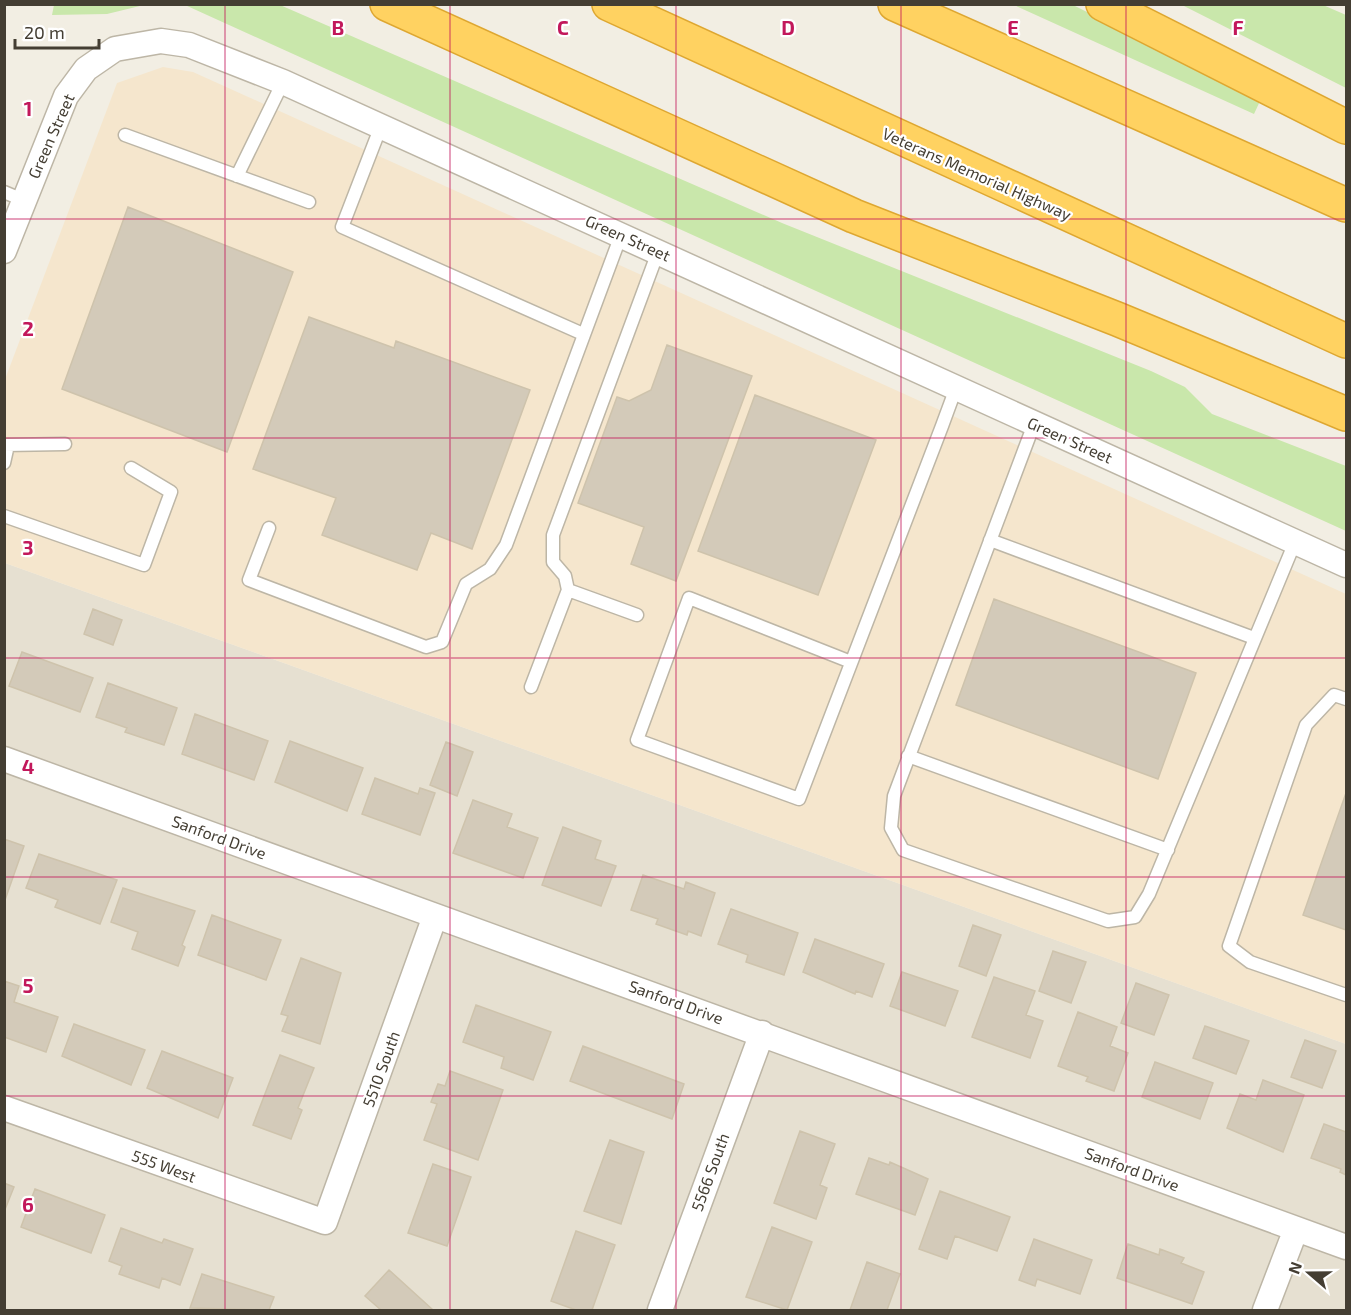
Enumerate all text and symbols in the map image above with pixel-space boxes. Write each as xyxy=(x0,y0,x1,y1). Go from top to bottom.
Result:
scale bar xyxy=(15,12,99,50)
text: B xyxy=(332,15,344,39)
text: C xyxy=(557,15,569,39)
text: D xyxy=(781,15,795,39)
text: E xyxy=(1007,15,1019,39)
text: F xyxy=(1232,15,1244,39)
text: 20 m xyxy=(24,21,65,43)
street label: Green Street xyxy=(23,90,78,181)
text: 1 xyxy=(24,96,32,120)
street label: Veterans Memorial Highway xyxy=(880,123,1075,224)
street label: Green Street xyxy=(583,210,674,265)
text: 2 xyxy=(22,316,34,340)
street label: Green Street xyxy=(1025,412,1116,467)
text: 3 xyxy=(22,535,34,559)
text: 4 xyxy=(22,754,35,778)
street label: Sanford Drive xyxy=(169,811,269,862)
text: 5 xyxy=(22,973,34,997)
street label: Sanford Drive xyxy=(626,976,726,1027)
street label: 5510 South xyxy=(358,1028,403,1109)
street label: 5566 South xyxy=(687,1130,732,1213)
street label: Sanford Drive xyxy=(1082,1143,1182,1194)
street label: 555 West xyxy=(130,1145,199,1186)
text: 6 xyxy=(22,1192,34,1216)
north arrow xyxy=(1279,1243,1339,1303)
text: N xyxy=(1284,1259,1305,1276)

